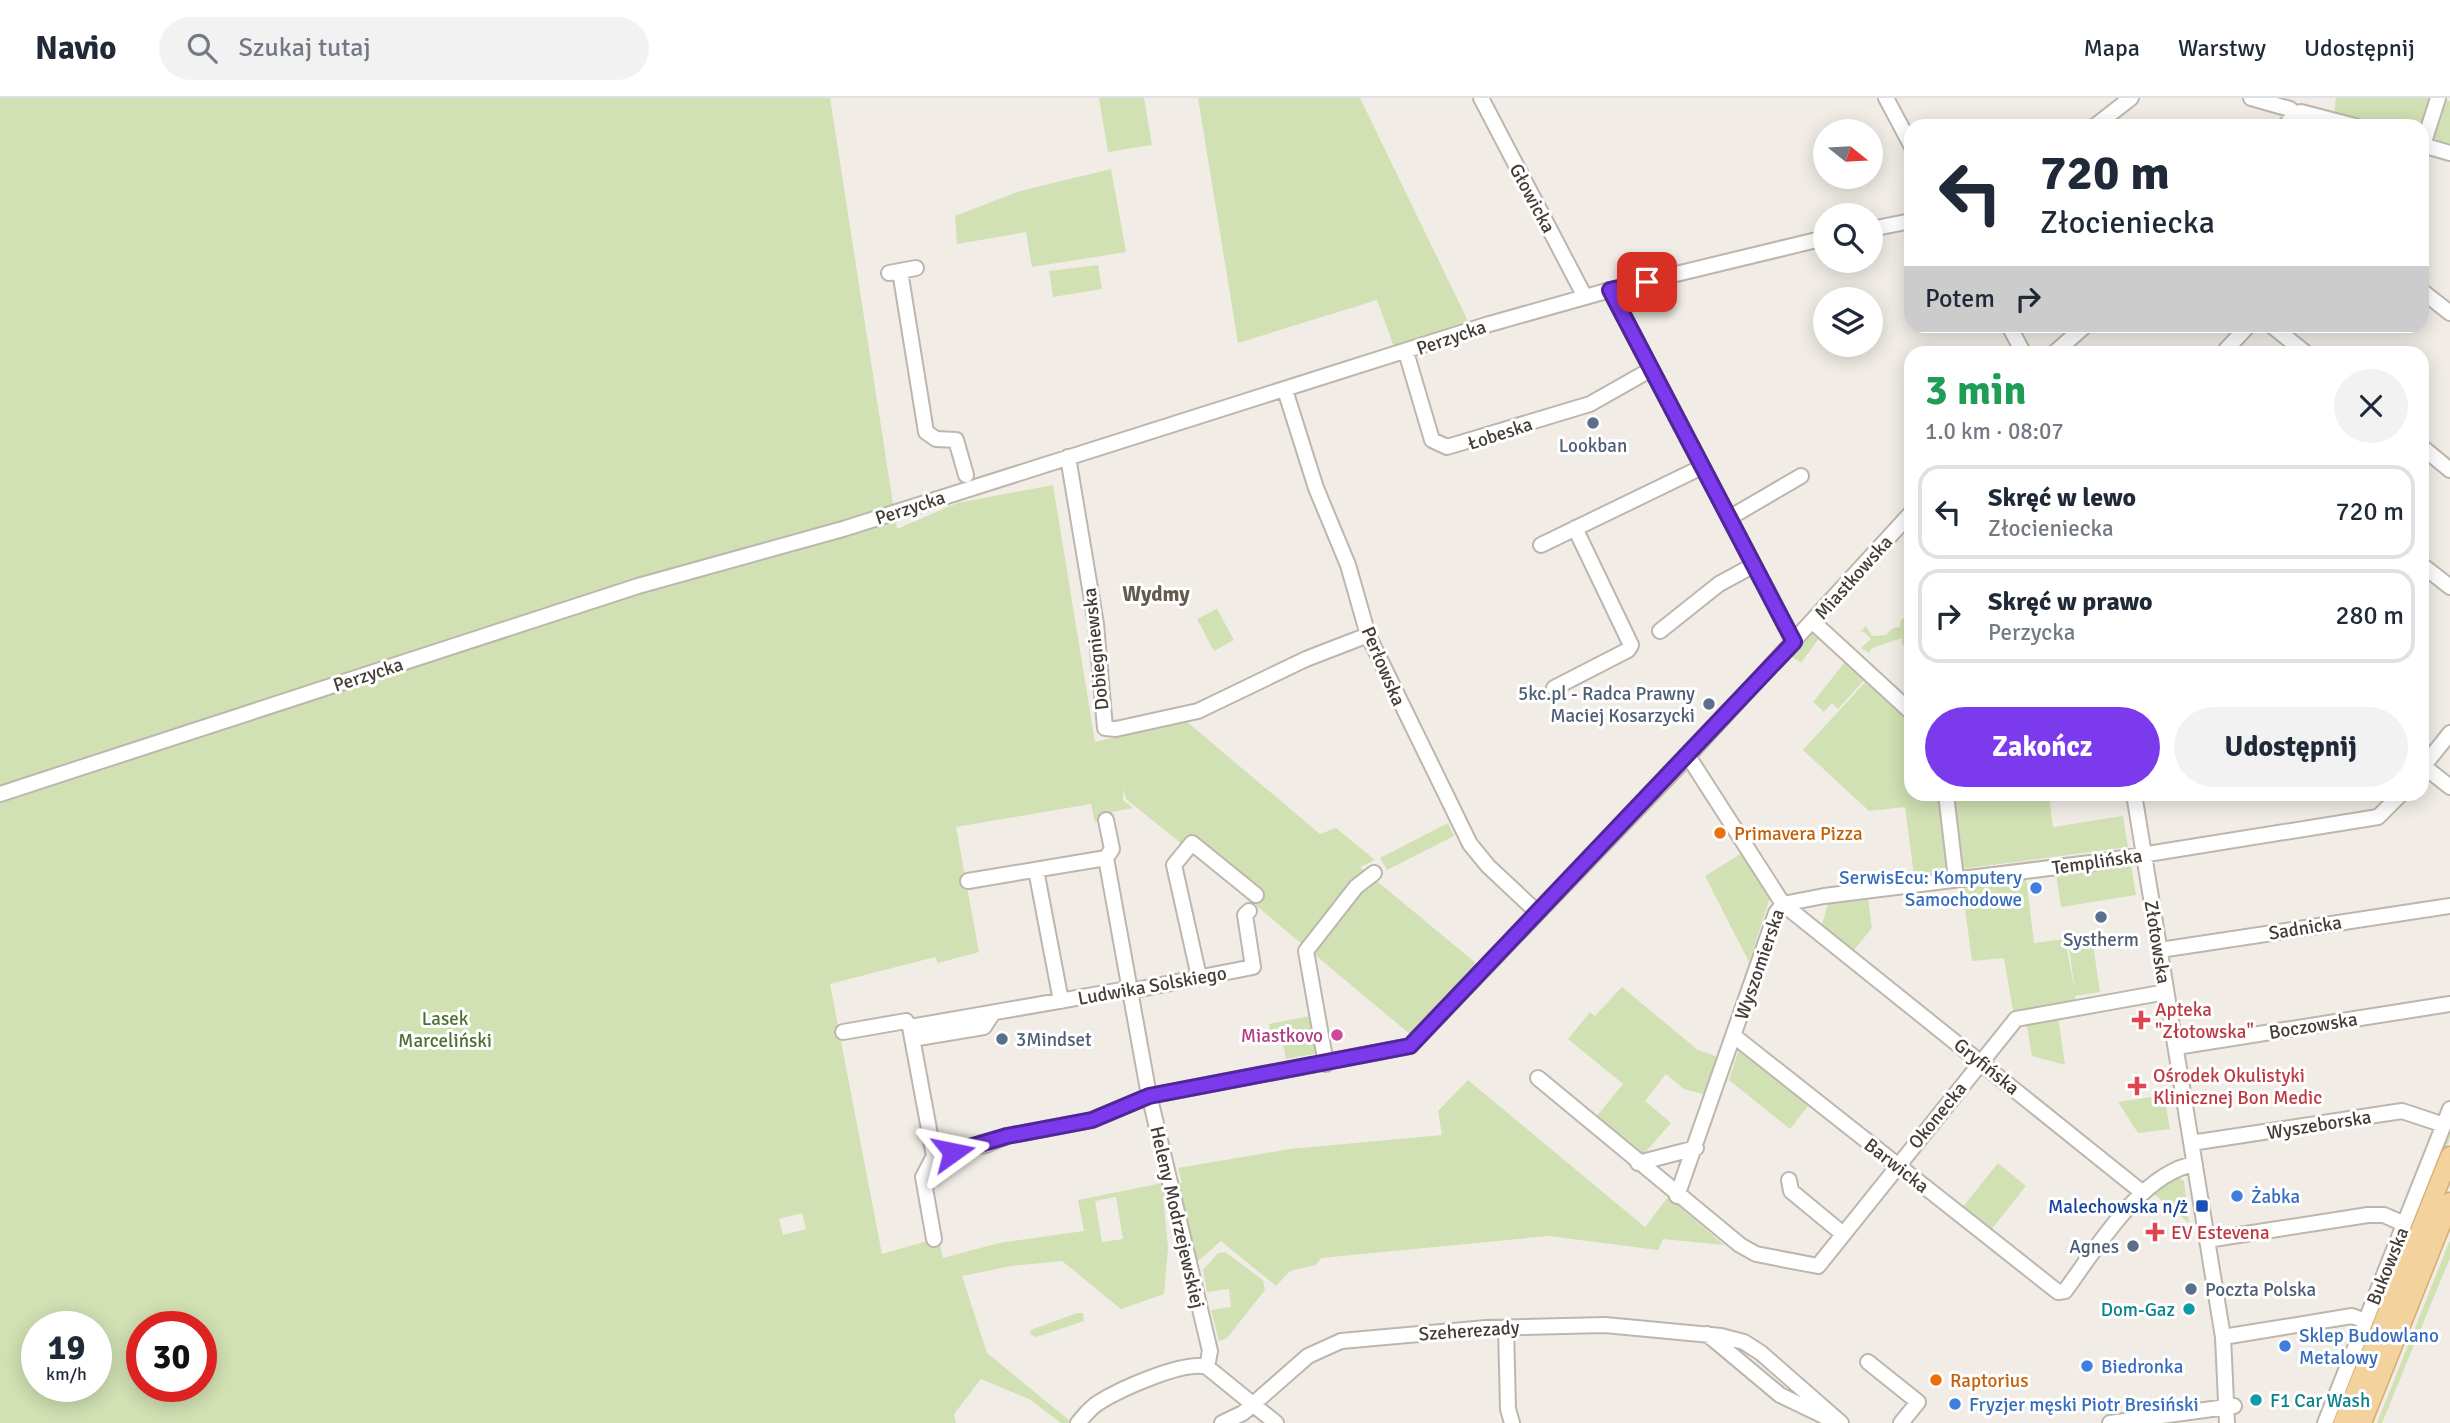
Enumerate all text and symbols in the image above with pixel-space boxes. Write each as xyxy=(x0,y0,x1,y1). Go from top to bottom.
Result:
search box xyxy=(159,17,649,80)
text: Navio xyxy=(35,28,117,69)
icon: search xyxy=(183,29,221,67)
text: Szukaj tutaj xyxy=(239,32,371,64)
text: Mapa xyxy=(2083,33,2140,63)
text: Warstwy xyxy=(2178,33,2266,63)
text: Udostępnij xyxy=(2304,33,2415,63)
north arrow xyxy=(1813,119,1883,189)
map controls xyxy=(1813,119,1883,357)
text: 720 m xyxy=(2040,143,2170,203)
icon: left xyxy=(1925,147,2016,238)
street label: Głowicka xyxy=(1504,159,1560,237)
button: search xyxy=(1813,203,1883,273)
text: Złocieniecka xyxy=(2040,203,2215,242)
pin xyxy=(1617,252,1677,312)
icon: arrive xyxy=(1628,263,1666,301)
icon: right xyxy=(2009,280,2047,318)
text: Potem xyxy=(1925,283,1995,315)
button: layers xyxy=(1813,287,1883,357)
street label: Perzycka xyxy=(1413,315,1489,361)
text: 3 min xyxy=(1925,365,2026,416)
button: close xyxy=(2334,369,2408,443)
street label: Łobeska xyxy=(1465,412,1536,456)
marker: Lookban xyxy=(1585,415,1601,431)
text: 1.0 km · 08:07 xyxy=(1925,417,2064,446)
place label: Lookban xyxy=(1559,434,1627,458)
text: Skręć w lewo xyxy=(1988,482,2136,514)
street label: Perzycka xyxy=(872,485,948,531)
icon: left xyxy=(1929,493,1967,531)
text: 720 m xyxy=(2335,496,2404,528)
text: Złocieniecka xyxy=(1988,514,2114,543)
street label: Miastkowska xyxy=(1810,531,1898,625)
district label: Wydmy xyxy=(1122,581,1190,607)
text: Skręć w prawo xyxy=(1988,586,2153,618)
street label: Dobiegniewska xyxy=(1078,587,1114,711)
icon: right xyxy=(1929,597,1967,635)
text: 280 m xyxy=(2335,600,2404,632)
text: Perzycka xyxy=(1988,618,2075,647)
street label: Perłowska xyxy=(1356,623,1411,710)
street label: Perzycka xyxy=(330,652,406,698)
place label: 5kc.pl - Radca Prawny Maciej Kosarzycki xyxy=(1518,682,1695,728)
marker: 5kc.pl - Radca Prawny Maciej Kosarzycki xyxy=(1701,696,1717,712)
button: Zakończ xyxy=(1925,707,2160,787)
button: Udostępnij xyxy=(2174,707,2408,787)
place label: Primavera Pizza xyxy=(1734,822,1863,846)
marker: Primavera Pizza xyxy=(1712,825,1728,841)
street label: Templińska xyxy=(2050,844,2144,880)
place label: SerwisEcu: Komputery Samochodowe xyxy=(1839,866,2022,912)
marker: SerwisEcu: Komputery Samochodowe xyxy=(2028,880,2044,896)
street label: Złotowska xyxy=(2139,899,2175,986)
street label: Wyszomierska xyxy=(1730,906,1790,1023)
marker: Systherm xyxy=(2093,909,2109,925)
street label: Sadnicka xyxy=(2267,910,2343,946)
place label: Systherm xyxy=(2063,928,2139,952)
street label: Ludwika Solskiego xyxy=(1076,961,1229,1011)
place label: Apteka "Złotowska" xyxy=(2155,998,2254,1044)
park label: Lasek Marceliński xyxy=(398,1007,492,1053)
street label: Boczowska xyxy=(2267,1007,2359,1045)
marker: Apteka "Złotowska" xyxy=(2133,1012,2149,1028)
place label: Miastkovo xyxy=(1241,1024,1323,1048)
marker: Miastkovo xyxy=(1329,1027,1345,1043)
place label: 3Mindset xyxy=(1016,1028,1092,1052)
marker: 3Mindset xyxy=(994,1031,1010,1047)
street label: Gryfińska xyxy=(1949,1033,2024,1101)
place label: Ośrodek Okulistyki Klinicznej Bon Medic xyxy=(2153,1064,2322,1110)
marker: Ośrodek Okulistyki Klinicznej Bon Medic xyxy=(2127,1076,2147,1096)
street label: Okonecka xyxy=(1903,1077,1972,1154)
street label: Wyszeborska xyxy=(2265,1105,2373,1145)
position arrow xyxy=(916,1115,990,1189)
street label: Heleny Modrzejewskiej xyxy=(1144,1124,1210,1311)
street label: Barwicka xyxy=(1859,1133,1934,1199)
place label: Żabka xyxy=(2251,1185,2300,1209)
marker: Żabka xyxy=(2229,1188,2245,1204)
place label: Malechowska n/ż xyxy=(2048,1195,2188,1219)
marker: Malechowska n/ż xyxy=(2194,1198,2210,1214)
place label: EV Estevena xyxy=(2171,1221,2270,1245)
marker: EV Estevena xyxy=(2145,1222,2165,1242)
street label: Bukowska xyxy=(2361,1224,2414,1309)
place label: Agnes xyxy=(2069,1235,2119,1259)
marker: Agnes xyxy=(2125,1238,2141,1254)
place label: Poczta Polska xyxy=(2205,1278,2316,1302)
marker: Poczta Polska xyxy=(2183,1281,2199,1297)
place label: Dom-Gaz xyxy=(2101,1298,2175,1322)
marker: Dom-Gaz xyxy=(2181,1301,2197,1317)
speed limit sign: 30 xyxy=(126,1311,217,1402)
street label: Szeherezady xyxy=(1418,1315,1520,1346)
place label: Sklep Budowlano Metalowy xyxy=(2299,1324,2439,1370)
text: 19 xyxy=(48,1326,85,1369)
marker: Sklep Budowlano Metalowy xyxy=(2277,1338,2293,1354)
place label: Biedronka xyxy=(2101,1355,2183,1379)
marker: Biedronka xyxy=(2079,1358,2095,1374)
text: km/h xyxy=(46,1363,87,1385)
place label: Raptorius xyxy=(1950,1369,2029,1393)
marker: Raptorius xyxy=(1928,1372,1944,1388)
place label: F1 Car Wash xyxy=(2270,1389,2370,1413)
marker: F1 Car Wash xyxy=(2248,1392,2264,1408)
place label: Fryzjer męski Piotr Bresiński xyxy=(1969,1393,2199,1417)
marker: Fryzjer męski Piotr Bresiński xyxy=(1947,1396,1963,1412)

